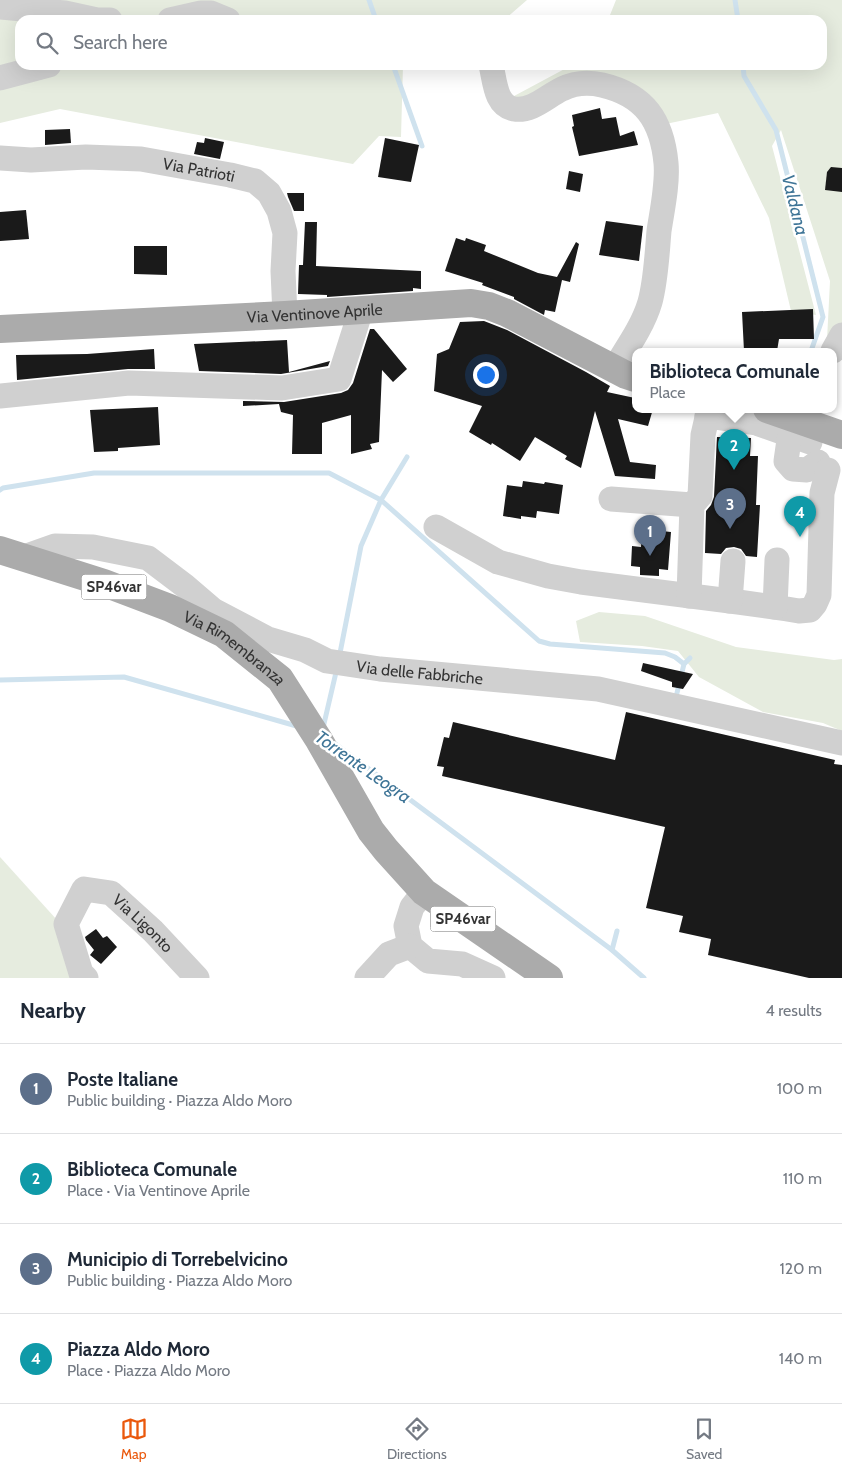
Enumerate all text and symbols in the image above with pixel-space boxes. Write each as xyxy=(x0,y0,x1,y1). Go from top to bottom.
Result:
search box xyxy=(15,15,827,70)
icon: search xyxy=(33,29,61,57)
text: Search here xyxy=(73,31,167,54)
street label: Via Patrioti xyxy=(161,154,237,185)
water label: Valdana xyxy=(777,172,813,238)
street label: Via Ventinove Aprile xyxy=(246,299,383,326)
popup xyxy=(632,348,837,413)
text: Biblioteca Comunale xyxy=(650,360,819,383)
your location xyxy=(473,362,499,388)
text: Place xyxy=(650,383,685,402)
pin: 2 xyxy=(718,429,750,470)
pin: 3 xyxy=(714,488,746,529)
pin: 4 xyxy=(784,496,816,537)
pin: 1 xyxy=(634,515,666,556)
road number: SP46var xyxy=(82,574,146,600)
street label: Via Rimembranza xyxy=(181,606,291,688)
street label: Via delle Fabbriche xyxy=(355,656,484,688)
water label: Torrente Leogra xyxy=(311,726,415,808)
street label: Via Ligonto xyxy=(109,890,178,956)
road number: SP46var xyxy=(430,906,496,932)
text: Nearby xyxy=(20,998,86,1023)
text: 4 results xyxy=(765,1001,822,1020)
text: Poste Italiane xyxy=(67,1068,178,1091)
text: 1 xyxy=(33,1079,39,1098)
text: 100 m xyxy=(777,1079,822,1098)
text: Public building · Piazza Aldo Moro xyxy=(67,1091,292,1110)
text: Biblioteca Comunale xyxy=(67,1158,237,1181)
text: 2 xyxy=(32,1169,40,1188)
text: 110 m xyxy=(783,1169,822,1188)
text: Place · Via Ventinove Aprile xyxy=(67,1181,250,1200)
text: Municipio di Torrebelvicino xyxy=(67,1248,288,1271)
text: 3 xyxy=(32,1259,40,1278)
text: 120 m xyxy=(780,1259,822,1278)
text: Public building · Piazza Aldo Moro xyxy=(67,1271,292,1290)
text: Piazza Aldo Moro xyxy=(67,1338,210,1361)
text: 4 xyxy=(31,1349,41,1368)
text: 140 m xyxy=(779,1349,822,1368)
text: Place · Piazza Aldo Moro xyxy=(67,1361,230,1380)
tab: Map xyxy=(120,1415,148,1463)
tab: Directions xyxy=(387,1415,447,1463)
tab: Saved xyxy=(686,1415,722,1463)

